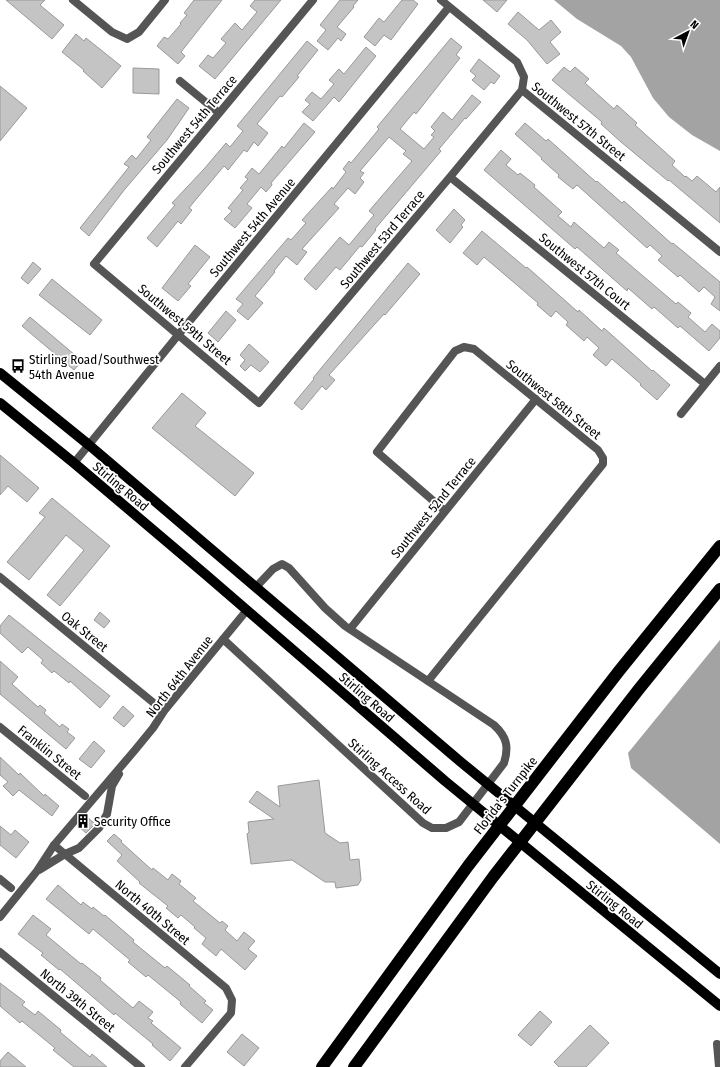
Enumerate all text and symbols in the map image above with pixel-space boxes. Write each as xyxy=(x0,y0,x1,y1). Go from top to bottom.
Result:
north arrow xyxy=(668,12,708,52)
text: N xyxy=(687,18,701,32)
street label: Southwest 54th Terrace xyxy=(149,72,240,177)
street label: Southwest 57th Street xyxy=(529,79,629,164)
street label: Southwest 54th Avenue xyxy=(207,175,298,280)
street label: Southwest 53rd Terrace xyxy=(337,187,428,291)
street label: Southwest 57th Court xyxy=(536,230,634,313)
street label: Southwest 59th Street xyxy=(135,281,235,368)
place label: Stirling Road/Southwest 54th Avenue xyxy=(29,352,160,382)
street label: Southwest 58th Street xyxy=(503,357,605,443)
bus stop icon: Stirling Road/Southwest 54th Avenue xyxy=(10,358,26,374)
street label: Southwest 52nd Terrace xyxy=(388,454,479,561)
street label: Stirling Road xyxy=(90,459,152,514)
street label: Oak Street xyxy=(58,608,112,655)
street label: North 64th Avenue xyxy=(143,633,216,720)
street label: Stirling Road xyxy=(336,669,397,725)
street label: Franklin Street xyxy=(15,722,85,783)
street label: Stirling Access Road xyxy=(345,735,434,817)
street label: Florida's Turnpike xyxy=(471,754,540,837)
building icon: Security Office xyxy=(75,813,91,829)
place label: Security Office xyxy=(94,814,171,829)
street label: North 40th Street xyxy=(112,877,194,948)
street label: Stirling Road xyxy=(583,877,646,932)
street label: North 39th Street xyxy=(37,966,119,1036)

